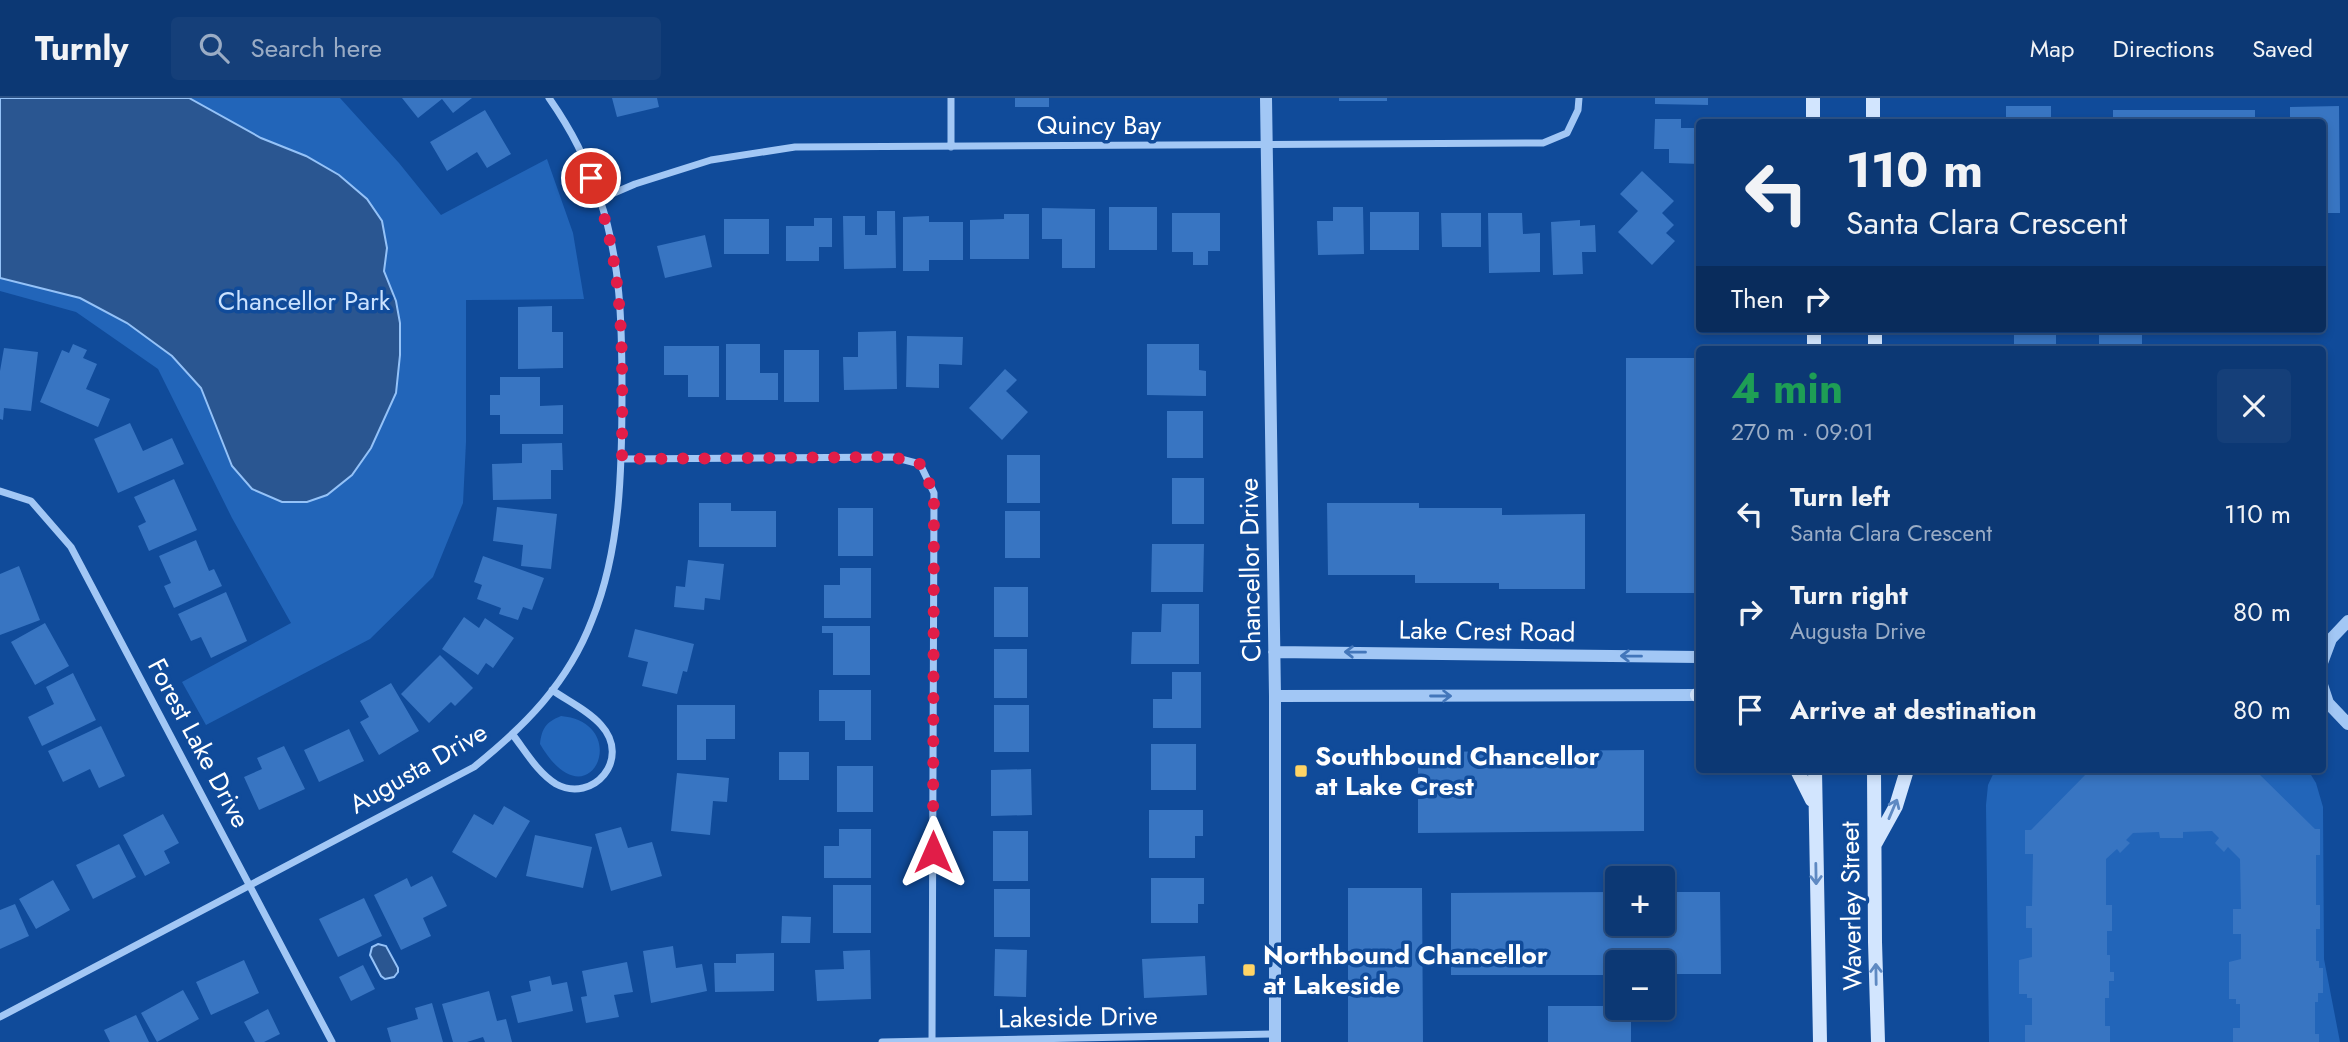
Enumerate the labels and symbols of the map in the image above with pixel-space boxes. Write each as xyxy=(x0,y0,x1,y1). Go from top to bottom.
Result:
street label: Quincy Bay xyxy=(1037,106,1162,144)
pin xyxy=(561,148,621,208)
park label: Chancellor Park xyxy=(218,282,391,320)
street label: Chancellor Drive xyxy=(1229,478,1271,662)
street label: Lake Crest Road xyxy=(1398,610,1576,652)
one-way arrow xyxy=(1343,645,1366,659)
one-way arrow xyxy=(1620,649,1643,663)
street label: Forest Lake Drive xyxy=(138,651,260,835)
one-way arrow xyxy=(1429,689,1452,703)
street label: Augusta Drive xyxy=(342,713,494,823)
place label: Southbound Chancellor at Lake Crest xyxy=(1315,737,1600,805)
marker: Southbound Chancellor at Lake Crest xyxy=(1293,763,1309,779)
one-way arrow xyxy=(1887,798,1900,820)
position arrow xyxy=(896,815,970,889)
street label: Waverley Street xyxy=(1831,820,1871,991)
one-way arrow xyxy=(1809,862,1822,885)
place label: Northbound Chancellor at Lakeside xyxy=(1263,936,1548,1004)
marker: Northbound Chancellor at Lakeside xyxy=(1241,962,1257,978)
one-way arrow xyxy=(1869,963,1882,986)
street label: Lakeside Drive xyxy=(998,997,1158,1037)

